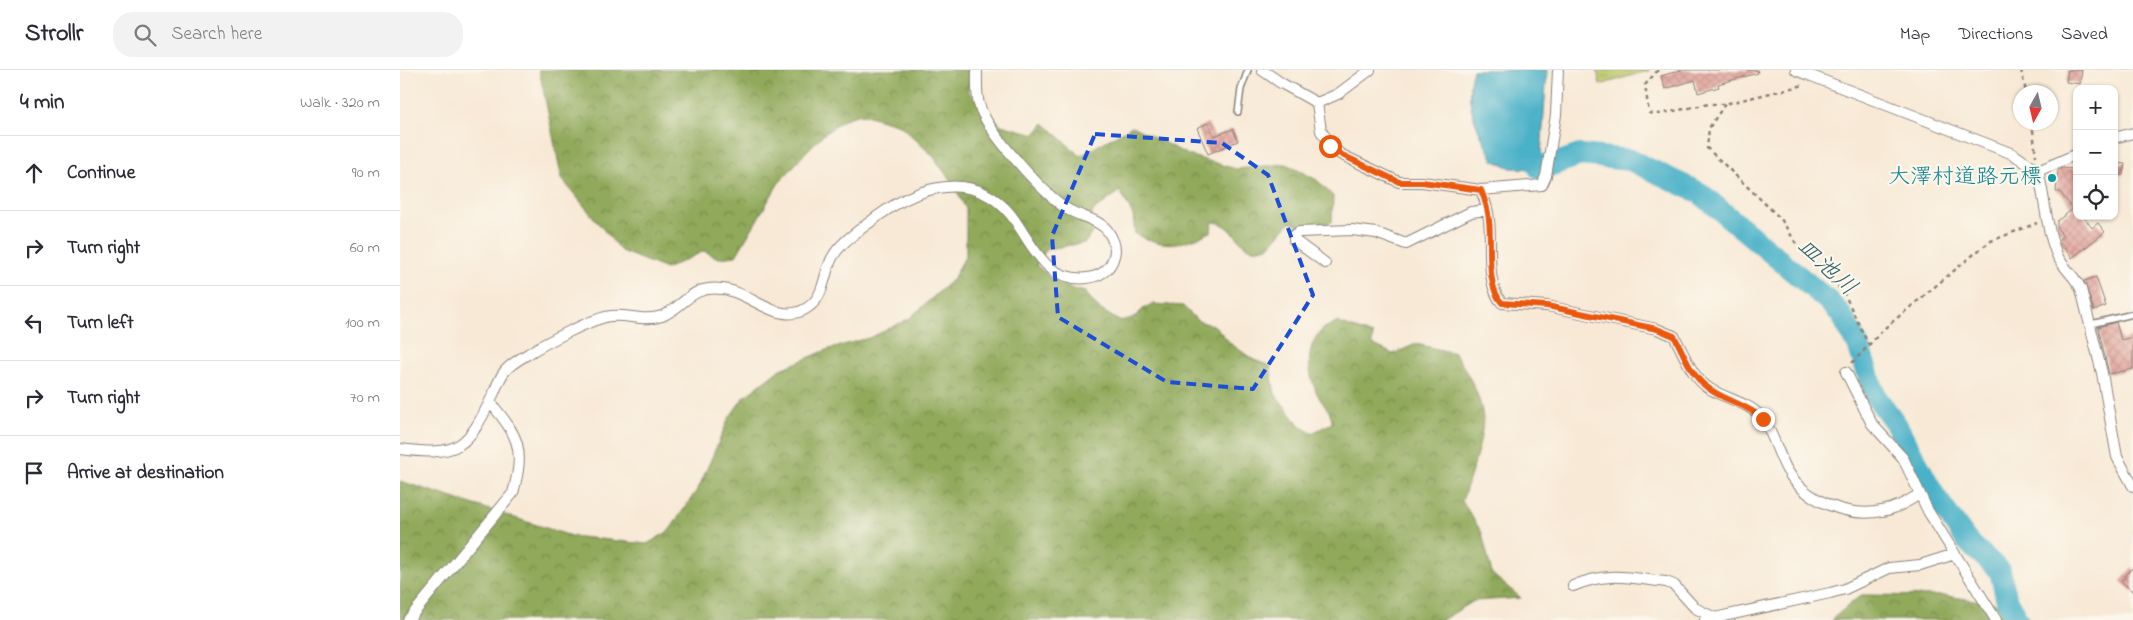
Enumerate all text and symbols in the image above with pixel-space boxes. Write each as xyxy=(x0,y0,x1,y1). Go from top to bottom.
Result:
search box xyxy=(113,12,463,57)
text: Strollr xyxy=(25,17,83,52)
icon: search xyxy=(131,21,159,49)
text: Search here xyxy=(171,21,262,48)
text: Map xyxy=(1900,22,1930,48)
text: Directions xyxy=(1958,22,2033,48)
text: Saved xyxy=(2061,22,2108,48)
north arrow xyxy=(2013,85,2058,130)
map controls xyxy=(2073,85,2118,220)
button: + xyxy=(2073,85,2118,130)
text: 4 min xyxy=(20,88,64,118)
text: Walk · 320 m xyxy=(300,91,380,115)
button: − xyxy=(2073,130,2118,175)
route start xyxy=(1319,135,1342,158)
icon: ahead xyxy=(20,159,48,187)
text: Continue xyxy=(67,160,135,187)
text: 90 m xyxy=(352,161,380,185)
place label: 大澤村道路元標 xyxy=(1888,162,2042,194)
marker: 大澤村道路元標 xyxy=(2046,172,2058,184)
button: locate xyxy=(2073,175,2118,220)
water label: 皿池川 xyxy=(1788,231,1864,305)
icon: right xyxy=(20,234,48,262)
text: Turn right xyxy=(67,235,140,262)
text: 60 m xyxy=(350,236,380,260)
icon: left xyxy=(20,309,48,337)
text: Turn left xyxy=(67,310,134,337)
text: 100 m xyxy=(345,311,380,335)
icon: right xyxy=(20,384,48,412)
text: Turn right xyxy=(67,385,140,412)
text: 70 m xyxy=(350,386,380,410)
route end xyxy=(1752,408,1775,431)
icon: arrive xyxy=(20,459,48,487)
text: Arrive at destination xyxy=(67,460,224,487)

